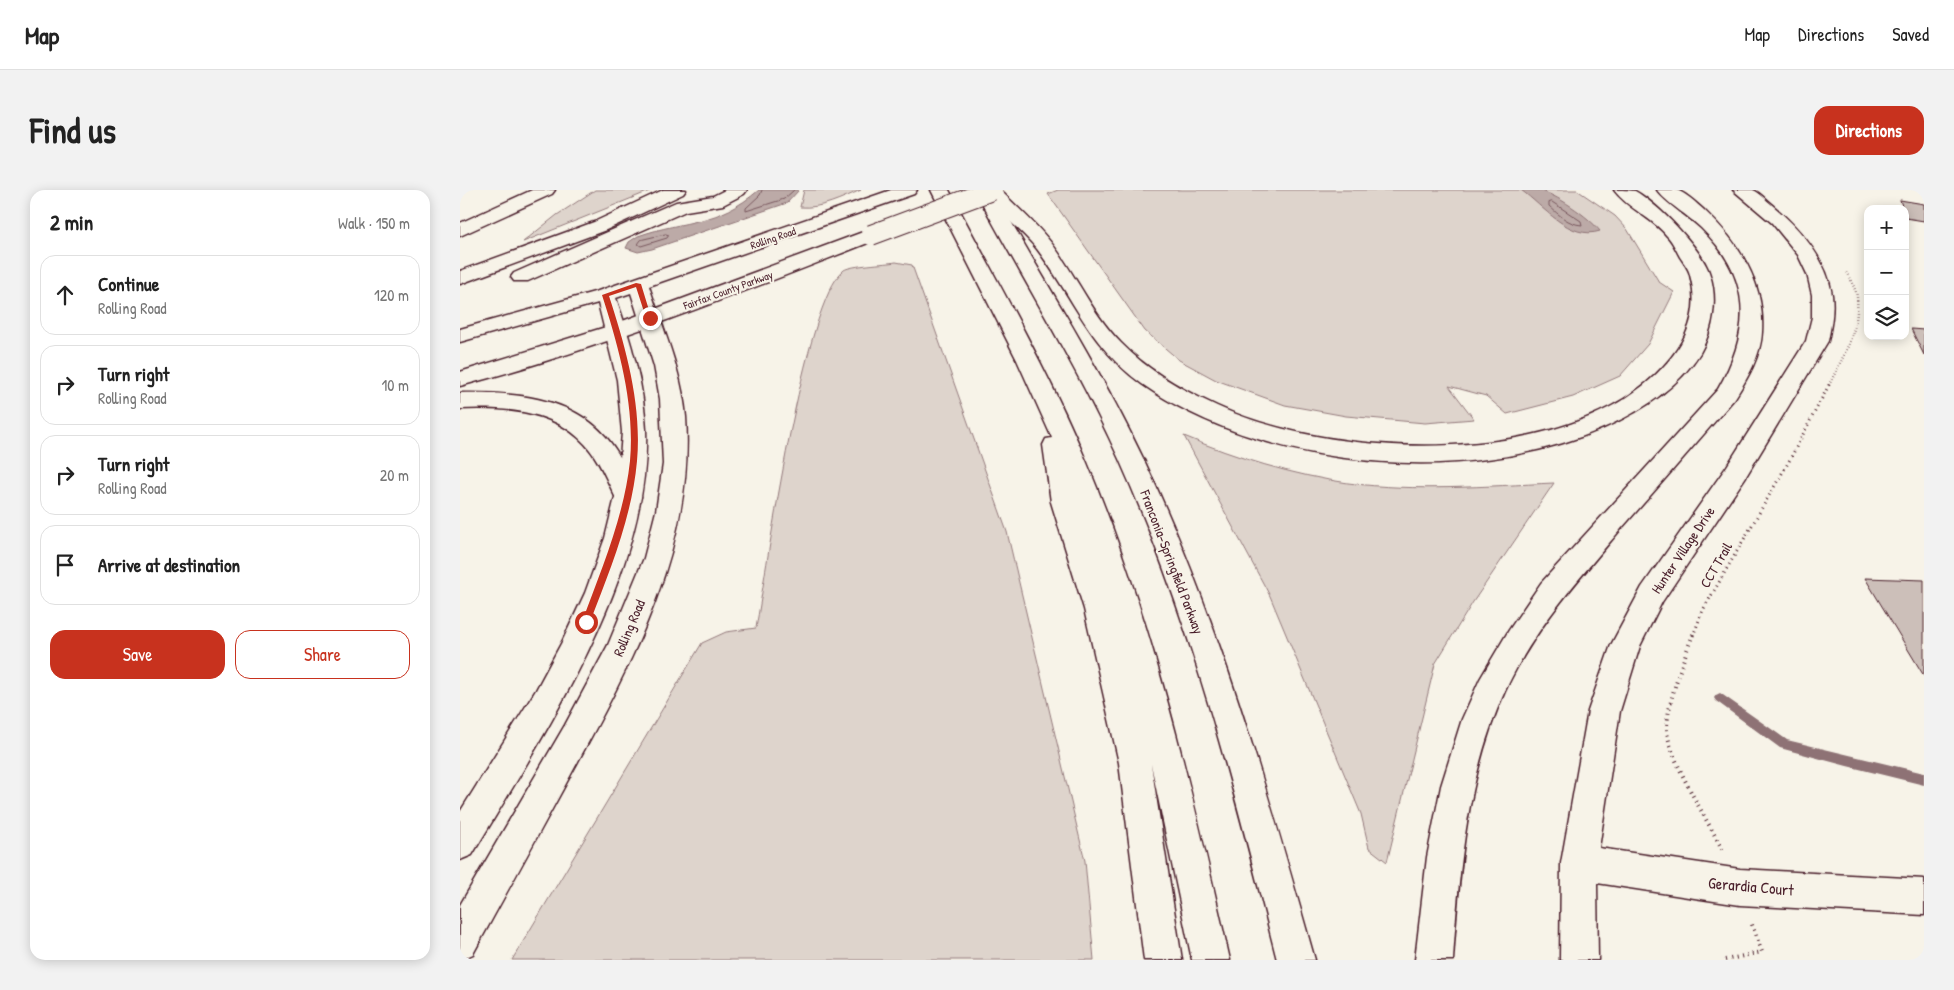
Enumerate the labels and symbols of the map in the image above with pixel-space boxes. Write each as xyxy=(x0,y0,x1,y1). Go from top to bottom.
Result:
street label: Rolling Road xyxy=(748,223,798,252)
street label: Fairfax County Parkway xyxy=(680,267,775,313)
route end xyxy=(639,307,662,330)
street label: Franconia-Springfield Parkway xyxy=(1135,486,1209,637)
street label: Hunter Village Drive xyxy=(1646,502,1720,598)
street label: CCT Trail xyxy=(1695,538,1736,591)
street label: Rolling Road xyxy=(608,596,650,659)
route start xyxy=(575,611,598,634)
street label: Gerardia Court xyxy=(1707,871,1795,901)

